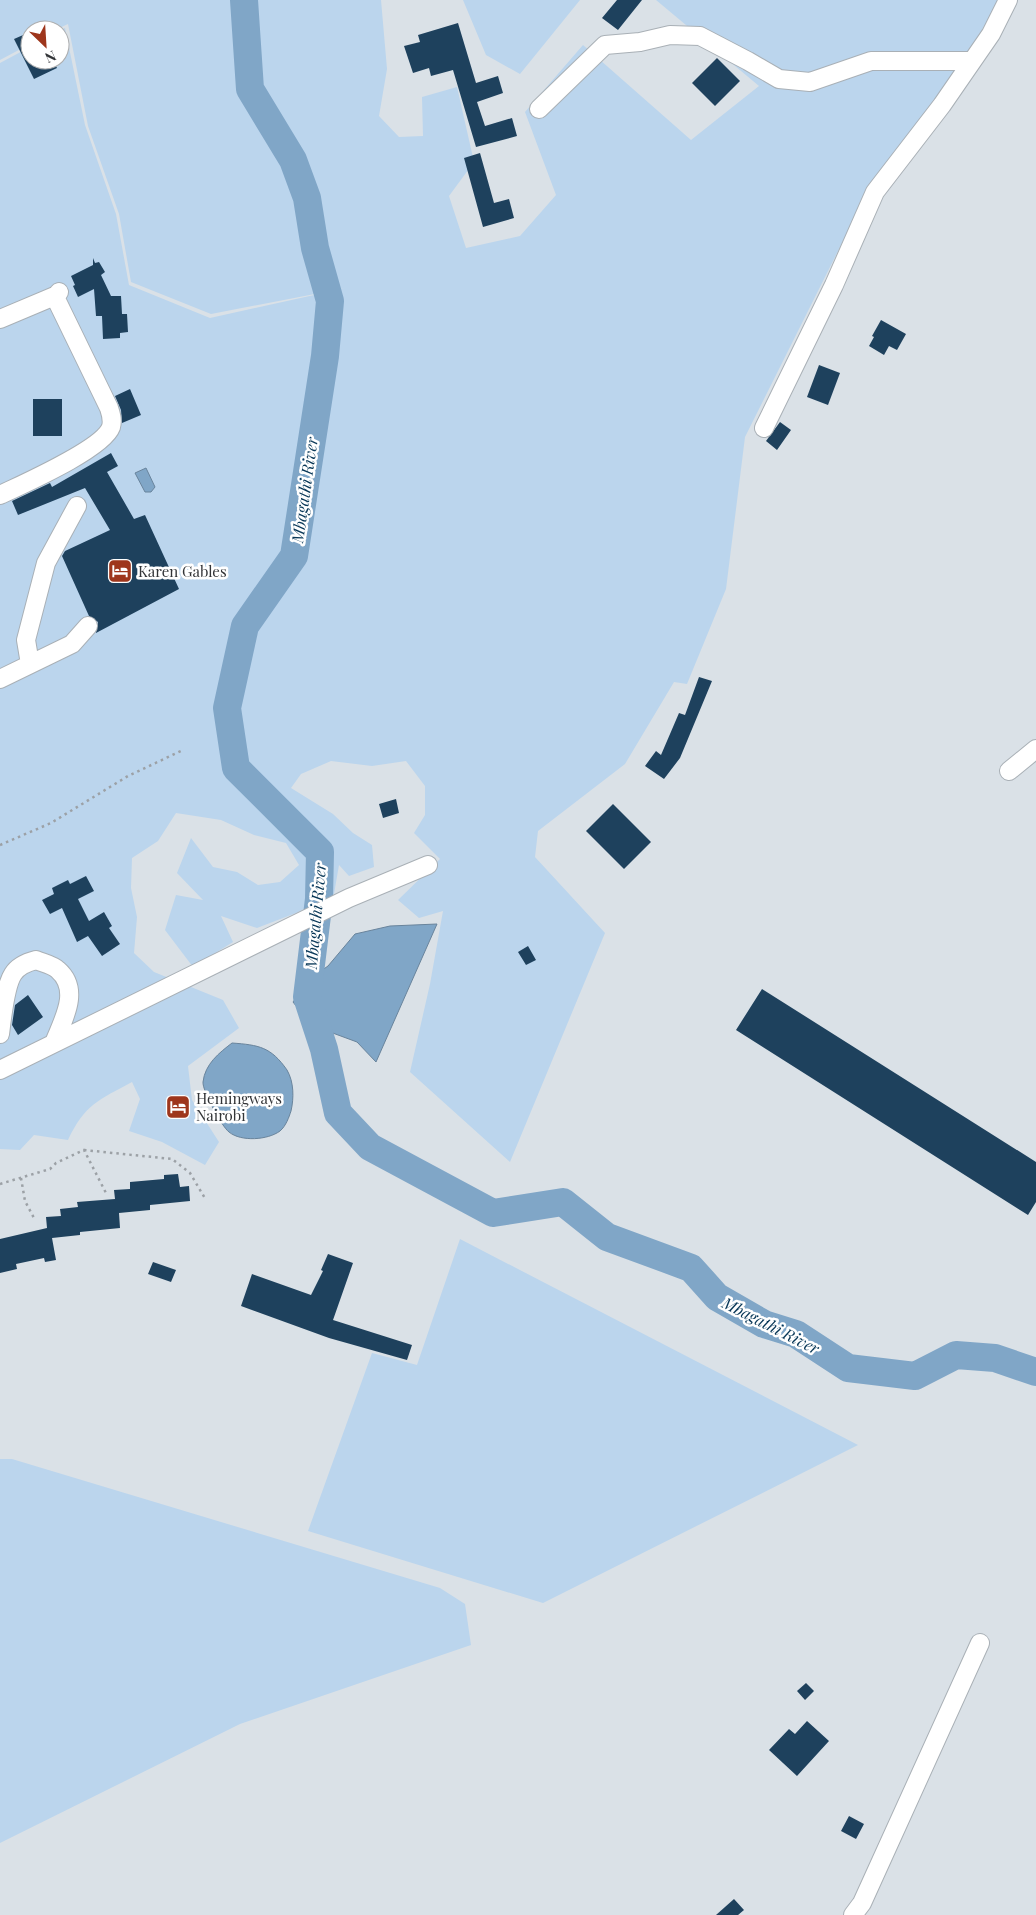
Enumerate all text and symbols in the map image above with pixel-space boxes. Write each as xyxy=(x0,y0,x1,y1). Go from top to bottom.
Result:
north arrow xyxy=(20,20,70,70)
text: N xyxy=(42,46,59,68)
water label: Mbagathi River xyxy=(286,435,322,545)
hotel icon: Karen Gables xyxy=(107,558,133,584)
place label: Karen Gables xyxy=(138,561,227,581)
water label: Mbagathi River xyxy=(300,861,330,971)
place label: Hemingways Nairobi xyxy=(196,1088,282,1125)
hotel icon: Hemingways Nairobi xyxy=(165,1094,191,1120)
water label: Mbagathi River xyxy=(718,1291,824,1359)

